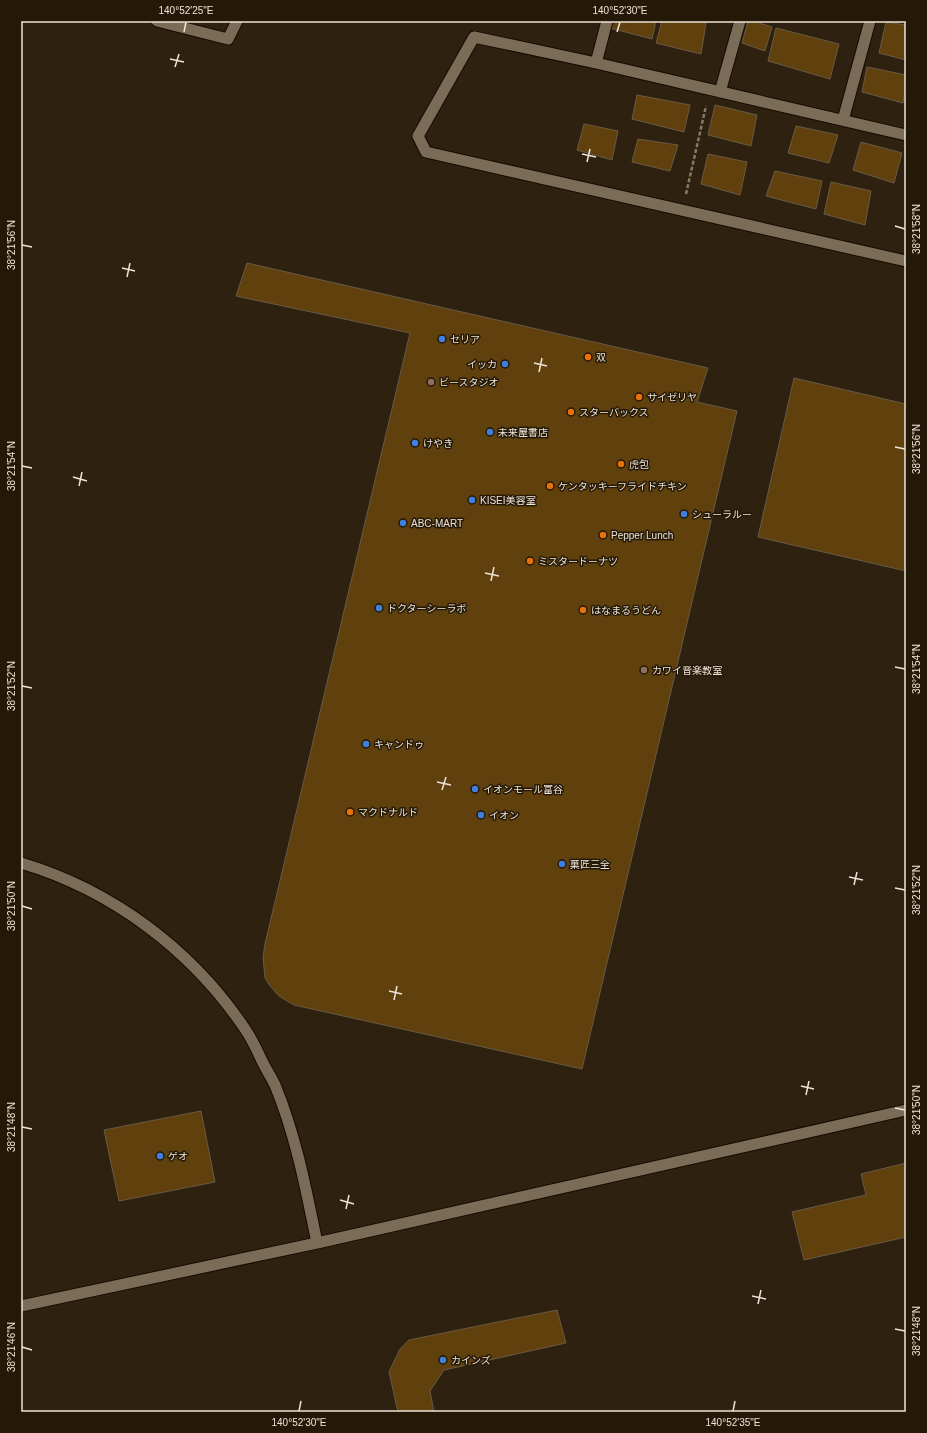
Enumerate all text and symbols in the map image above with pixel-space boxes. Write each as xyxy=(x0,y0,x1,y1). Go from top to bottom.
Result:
text: 140°52'25"E xyxy=(158,5,214,16)
text: 140°52'30"E xyxy=(592,5,648,16)
text: 38°21'58"N xyxy=(911,204,922,254)
text: 38°21'56"N xyxy=(6,220,17,270)
marker: セリア xyxy=(437,334,447,344)
place label: セリア xyxy=(450,334,480,345)
marker: 双 xyxy=(583,352,593,362)
place label: 双 xyxy=(596,352,606,363)
place label: イッカ xyxy=(467,359,497,370)
marker: イッカ xyxy=(500,359,510,369)
marker: ビースタジオ xyxy=(426,377,436,387)
place label: ビースタジオ xyxy=(439,377,499,388)
marker: サイゼリヤ xyxy=(634,392,644,402)
place label: サイゼリヤ xyxy=(647,392,697,403)
marker: スターバックス xyxy=(566,407,576,417)
place label: スターバックス xyxy=(579,407,649,418)
text: 38°21'56"N xyxy=(911,424,922,474)
marker: 未来屋書店 xyxy=(485,427,495,437)
place label: 未来屋書店 xyxy=(498,427,548,438)
marker: けやき xyxy=(410,438,420,448)
place label: けやき xyxy=(423,438,453,449)
text: 38°21'54"N xyxy=(6,441,17,491)
marker: 虎包 xyxy=(616,459,626,469)
place label: 虎包 xyxy=(629,459,649,470)
marker: ケンタッキーフライドチキン xyxy=(545,481,555,491)
place label: ケンタッキーフライドチキン xyxy=(558,481,687,492)
marker: KISEI美容室 xyxy=(467,495,477,505)
place label: KISEI美容室 xyxy=(480,495,536,506)
marker: シューラルー xyxy=(679,509,689,519)
place label: シューラルー xyxy=(692,509,752,520)
marker: ABC-MART xyxy=(398,518,408,528)
place label: ABC-MART xyxy=(411,518,463,529)
marker: Pepper Lunch xyxy=(598,530,608,540)
place label: Pepper Lunch xyxy=(611,530,673,541)
marker: ミスタードーナツ xyxy=(525,556,535,566)
place label: ミスタードーナツ xyxy=(538,556,618,567)
marker: ドクターシーラボ xyxy=(374,603,384,613)
place label: ドクターシーラボ xyxy=(387,603,466,614)
marker: はなまるうどん xyxy=(578,605,588,615)
place label: はなまるうどん xyxy=(591,605,661,616)
text: 38°21'54"N xyxy=(911,644,922,694)
text: 38°21'52"N xyxy=(6,661,17,711)
marker: カワイ音楽教室 xyxy=(639,665,649,675)
place label: カワイ音楽教室 xyxy=(652,665,722,676)
marker: キャンドゥ xyxy=(361,739,371,749)
place label: キャンドゥ xyxy=(374,739,424,750)
marker: イオンモール富谷 xyxy=(470,784,480,794)
place label: イオンモール富谷 xyxy=(483,784,563,795)
marker: マクドナルド xyxy=(345,807,355,817)
place label: マクドナルド xyxy=(358,807,418,818)
marker: イオン xyxy=(476,810,486,820)
place label: イオン xyxy=(489,810,519,821)
marker: 菓匠三全 xyxy=(557,859,567,869)
place label: 菓匠三全 xyxy=(569,859,610,870)
text: 38°21'52"N xyxy=(911,865,922,915)
text: 38°21'50"N xyxy=(6,881,17,931)
text: 38°21'50"N xyxy=(911,1085,922,1135)
text: 38°21'48"N xyxy=(6,1102,17,1152)
marker: ゲオ xyxy=(155,1151,165,1161)
place label: ゲオ xyxy=(168,1151,188,1162)
text: 38°21'48"N xyxy=(911,1306,922,1356)
text: 38°21'46"N xyxy=(6,1322,17,1372)
marker: カインズ xyxy=(438,1355,448,1365)
place label: カインズ xyxy=(451,1355,491,1366)
text: 140°52'30"E xyxy=(271,1417,327,1428)
text: 140°52'35"E xyxy=(705,1417,761,1428)

